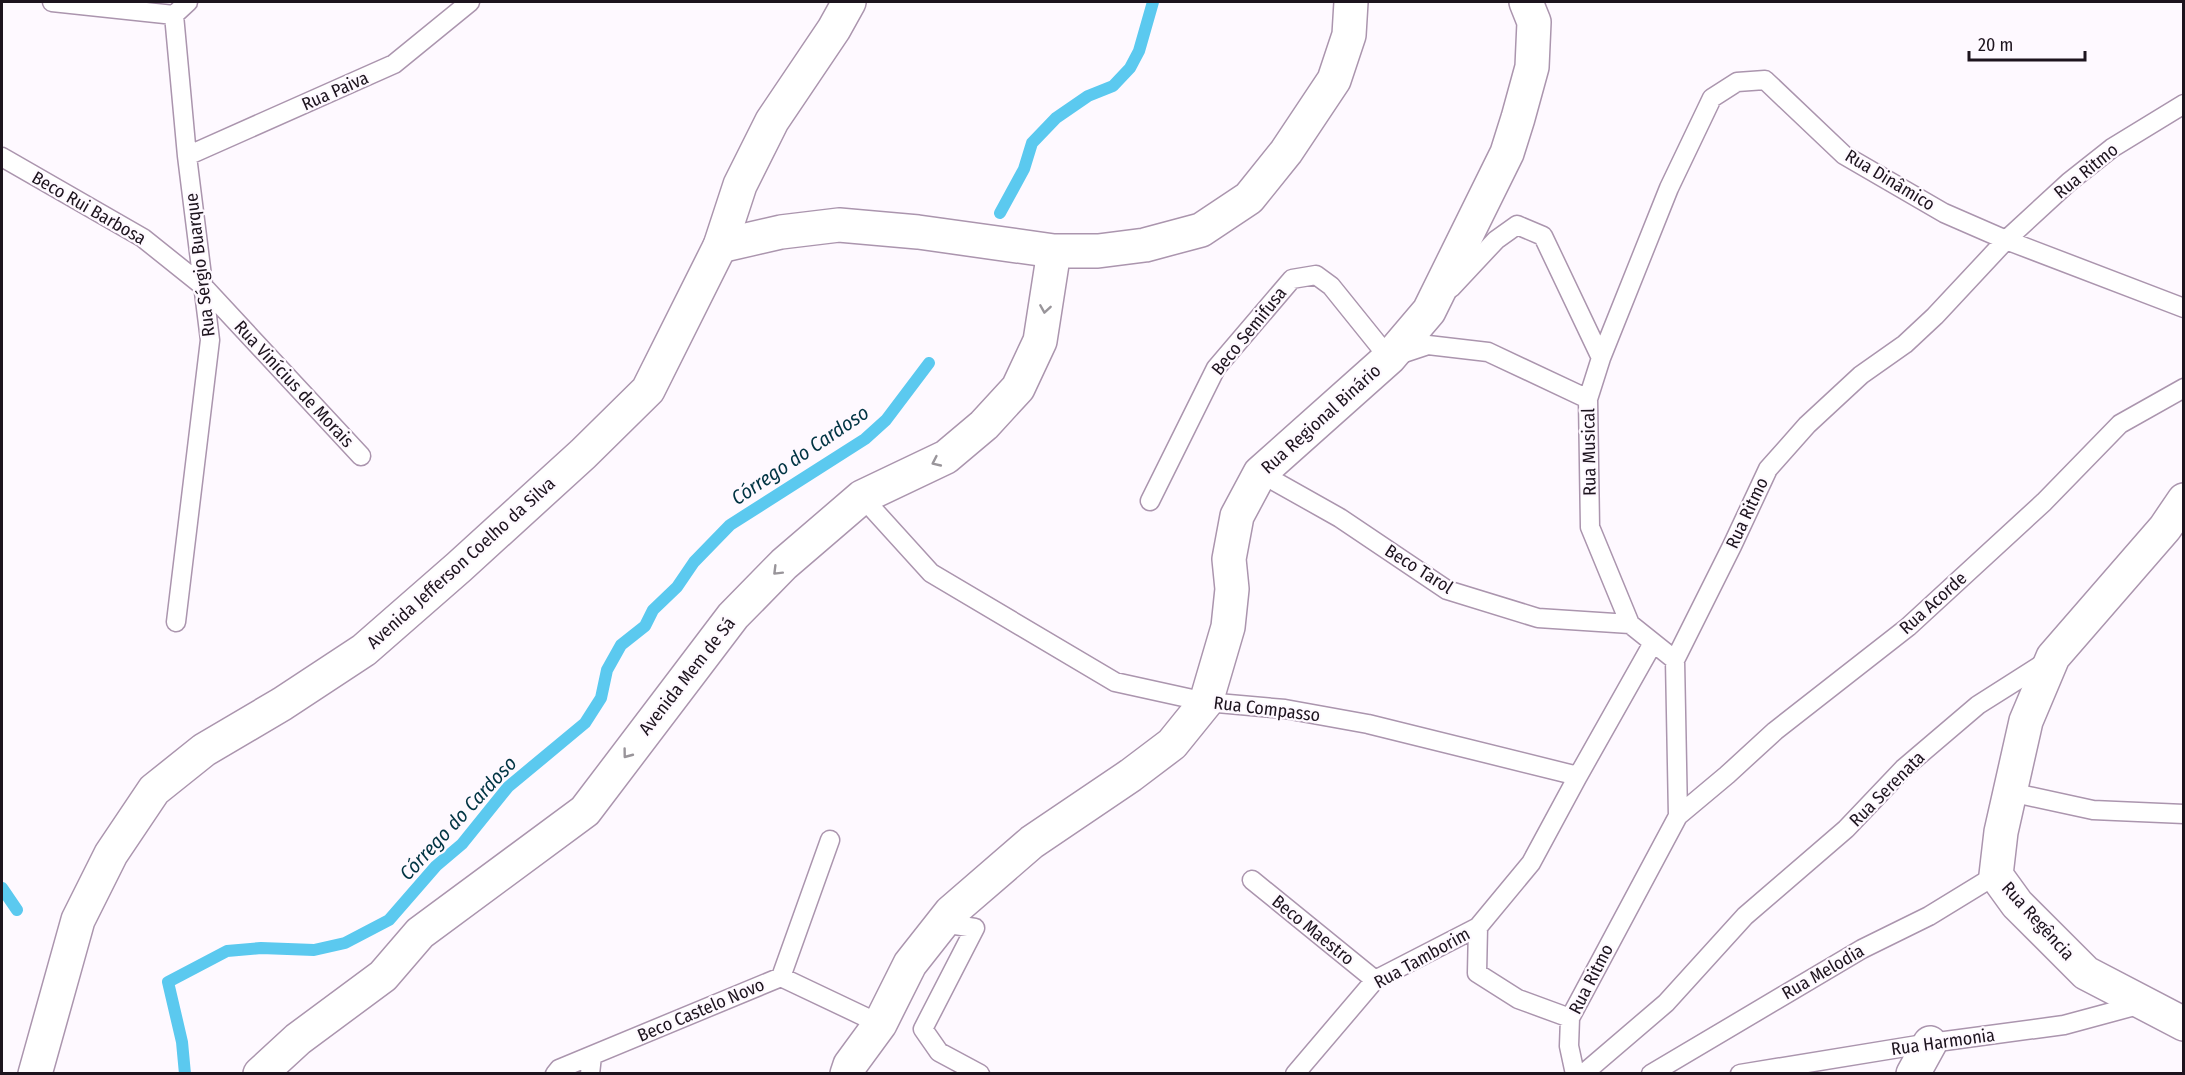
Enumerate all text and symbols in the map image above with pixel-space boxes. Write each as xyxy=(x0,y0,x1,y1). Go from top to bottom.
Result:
scale bar xyxy=(1969,24,2084,62)
text: 20 m xyxy=(1978,34,2013,56)
street label: Rua Paiva xyxy=(298,67,372,115)
street label: Rua Ritmo xyxy=(2050,139,2122,203)
street label: Rua Dinâmico xyxy=(1841,145,1939,215)
street label: Beco Rui Barbosa xyxy=(28,166,150,250)
street label: Rua Sérgio Buarque xyxy=(180,192,220,338)
street label: Beco Semifusa xyxy=(1207,282,1291,380)
one-way arrow xyxy=(1040,304,1052,314)
street label: Rua Vinícius de Morais xyxy=(230,316,359,452)
street label: Rua Regional Binário xyxy=(1257,360,1385,478)
water label: Córrego do Cardoso xyxy=(727,400,873,510)
street label: Rua Musical xyxy=(1577,408,1601,496)
one-way arrow xyxy=(932,454,943,466)
street label: Avenida Jefferson Coelho da Silva xyxy=(362,472,560,653)
street label: Rua Ritmo xyxy=(1721,474,1773,552)
street label: Beco Tarol xyxy=(1381,540,1457,599)
one-way arrow xyxy=(774,563,785,574)
street label: Rua Acorde xyxy=(1895,567,1971,639)
street label: Avenida Mem de Sá xyxy=(634,613,740,739)
street label: Rua Compasso xyxy=(1212,692,1322,726)
street label: Rua Serenata xyxy=(1845,747,1929,831)
one-way arrow xyxy=(624,748,635,759)
water label: Córrego do Cardoso xyxy=(394,751,522,885)
street label: Rua Regência xyxy=(1997,877,2079,965)
street label: Beco Maestro xyxy=(1268,890,1358,970)
street label: Rua Tamborim xyxy=(1370,923,1474,993)
street label: Rua Ritmo xyxy=(1564,940,1618,1018)
street label: Rua Melodia xyxy=(1778,940,1868,1004)
street label: Beco Castelo Novo xyxy=(634,973,768,1047)
street label: Rua Harmonia xyxy=(1890,1024,1996,1060)

